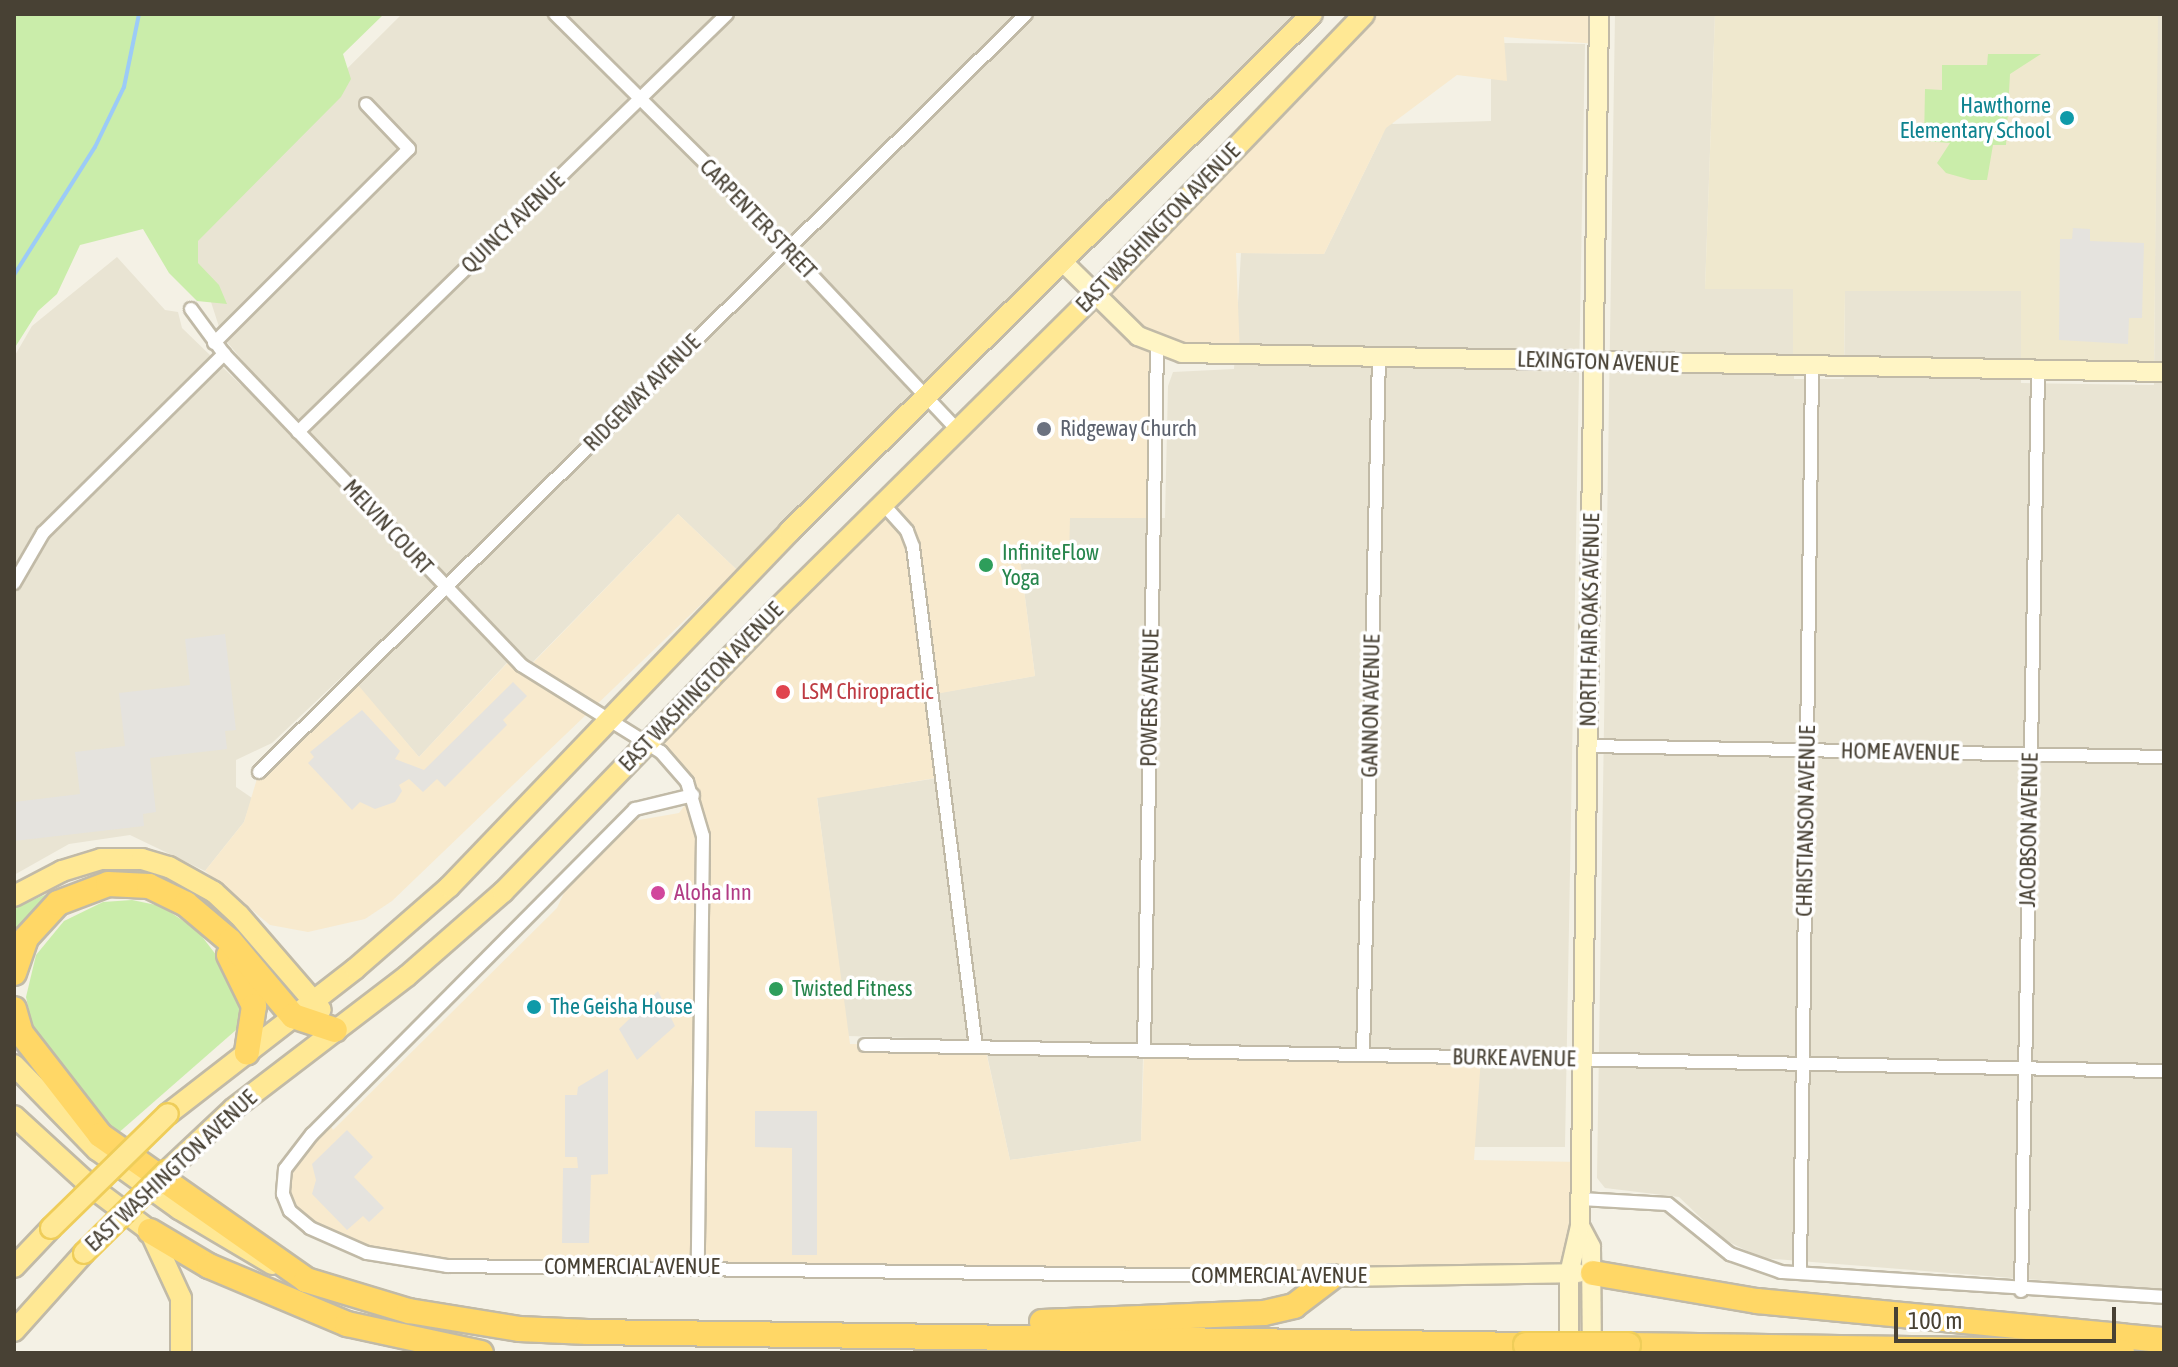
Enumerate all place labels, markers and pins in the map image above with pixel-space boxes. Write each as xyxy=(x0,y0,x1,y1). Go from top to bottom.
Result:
place label: Hawthorne Elementary School xyxy=(1900,92,2051,144)
marker: Hawthorne Elementary School xyxy=(2058,109,2076,127)
place label: Ridgeway Church xyxy=(1060,416,1197,442)
marker: Ridgeway Church xyxy=(1035,420,1053,438)
place label: InfiniteFlow Yoga xyxy=(1002,539,1099,590)
marker: InfiniteFlow Yoga xyxy=(977,556,995,574)
place label: LSM Chiropractic xyxy=(801,679,933,705)
marker: LSM Chiropractic xyxy=(772,681,794,703)
place label: Aloha Inn xyxy=(674,880,752,906)
marker: Aloha Inn xyxy=(649,884,667,902)
place label: Twisted Fitness xyxy=(792,976,913,1002)
marker: Twisted Fitness xyxy=(767,980,785,998)
place label: The Geisha House xyxy=(550,994,693,1020)
marker: The Geisha House xyxy=(525,998,543,1016)

